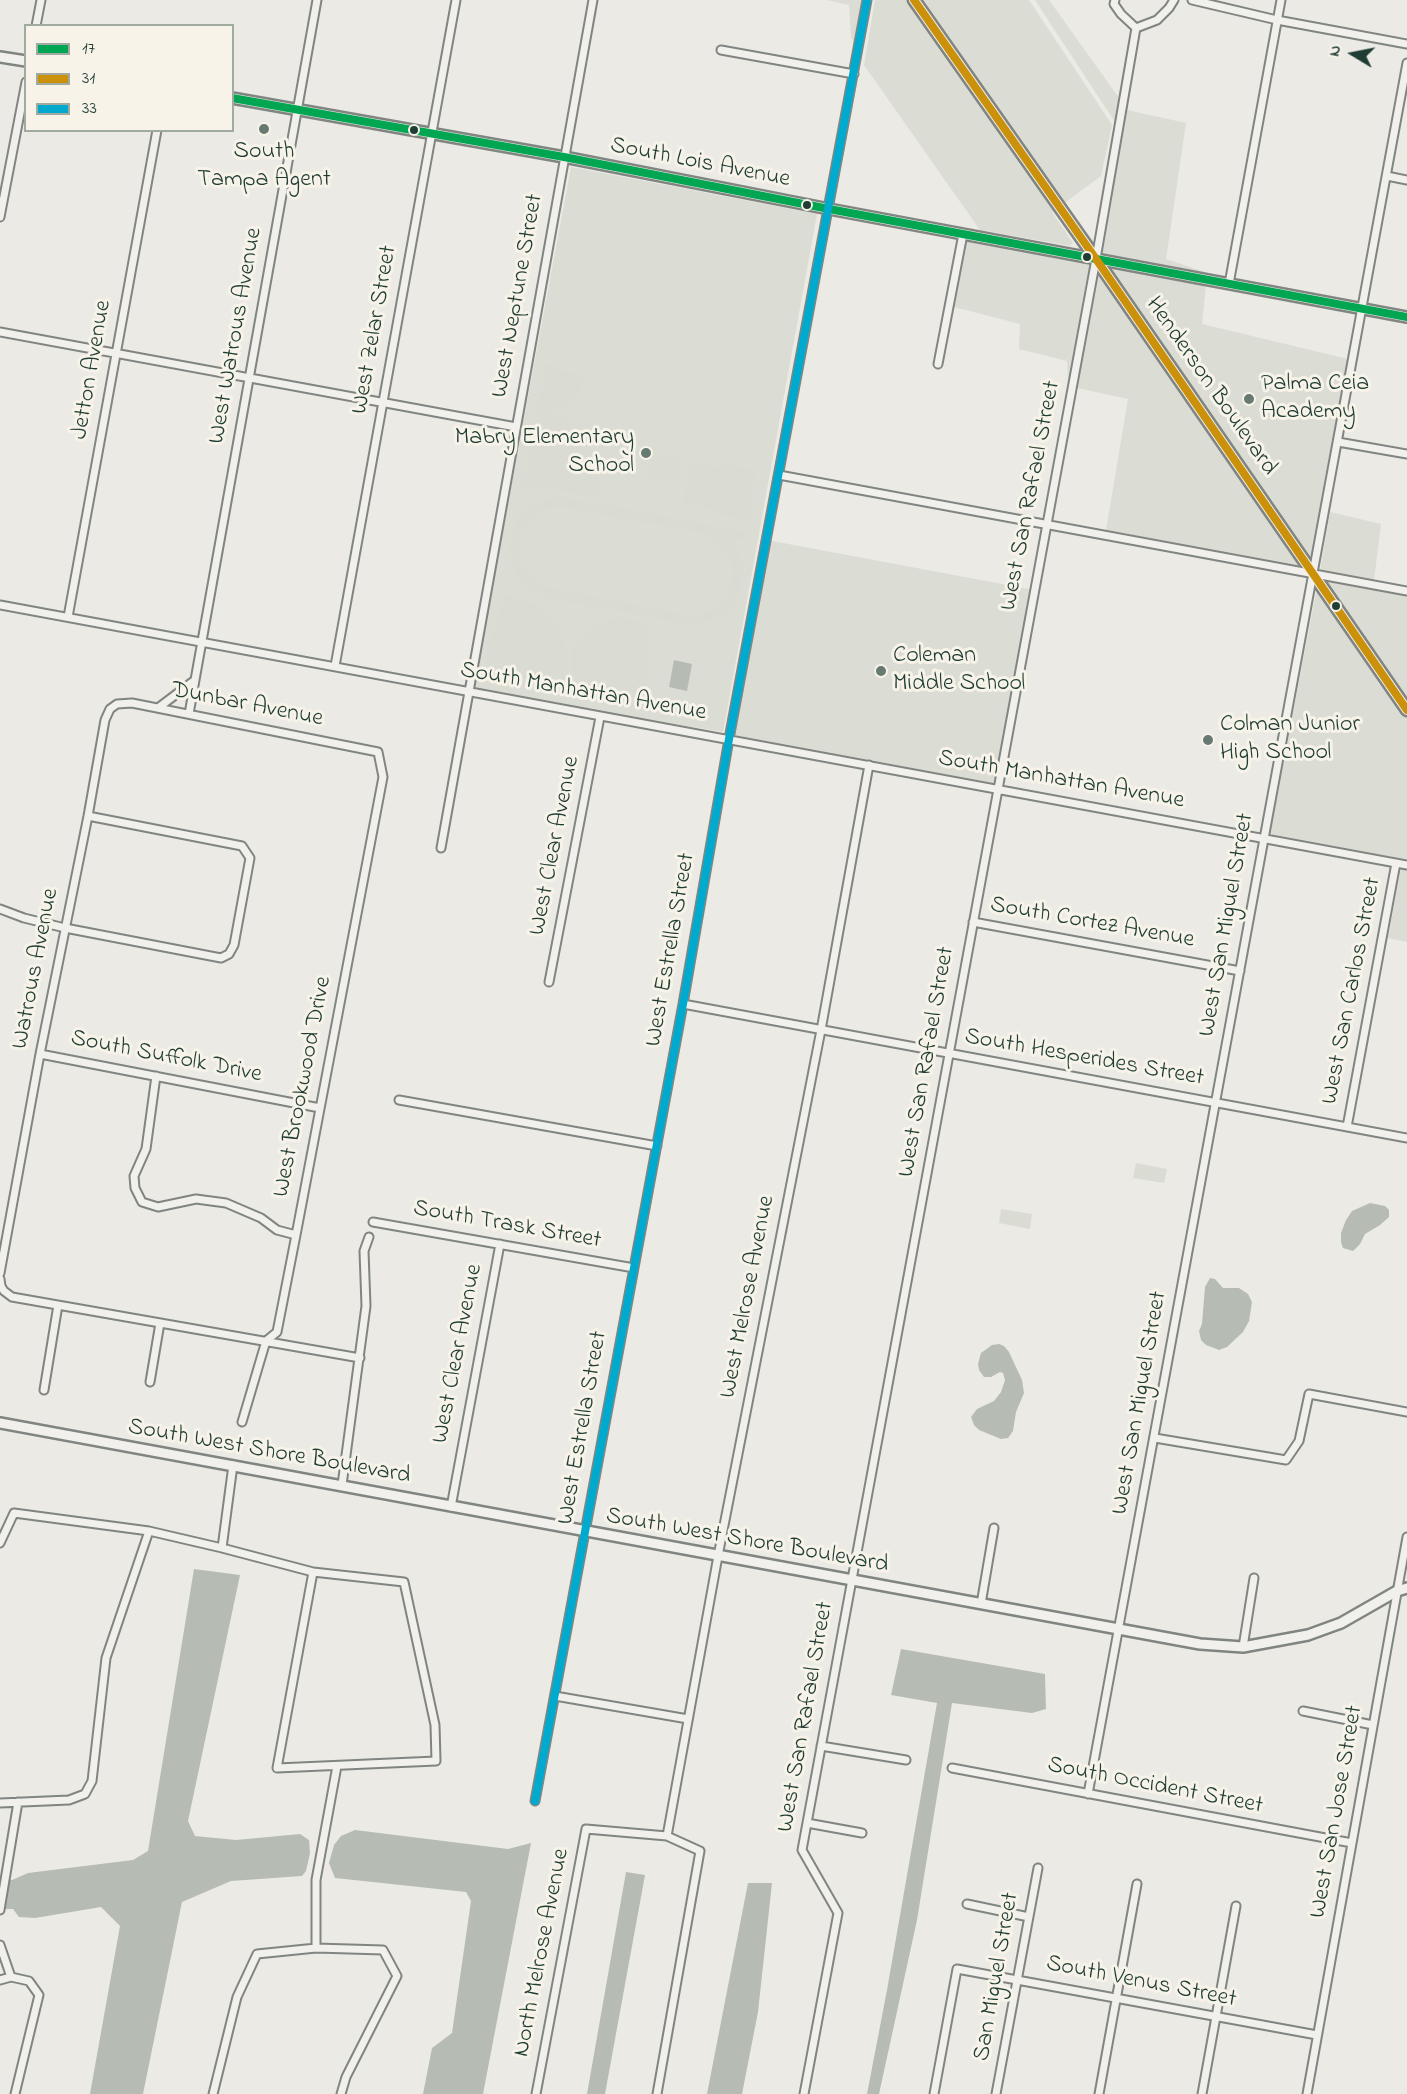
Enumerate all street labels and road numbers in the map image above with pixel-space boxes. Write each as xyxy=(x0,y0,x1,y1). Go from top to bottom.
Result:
street label: South Lois Avenue xyxy=(608,132,792,196)
street label: West Neptune Street xyxy=(487,192,551,400)
street label: West Watrous Avenue xyxy=(204,226,270,446)
street label: West Zelar Street xyxy=(347,243,405,417)
street label: Henderson Boulevard xyxy=(1138,292,1282,482)
street label: Jetton Avenue xyxy=(67,298,119,442)
street label: West San Rafael Street xyxy=(996,379,1068,613)
street label: South Manhattan Avenue xyxy=(458,657,708,729)
street label: Dunbar Avenue xyxy=(169,677,325,735)
street label: South Manhattan Avenue xyxy=(936,745,1186,817)
street label: West Clear Avenue xyxy=(525,754,587,938)
street label: West San Miguel Street xyxy=(1194,811,1262,1039)
street label: West Estrella Street xyxy=(641,851,703,1049)
street label: West San Carlos Street xyxy=(1317,875,1389,1107)
street label: Watrous Avenue xyxy=(7,886,67,1052)
street label: South Cortez Avenue xyxy=(988,892,1196,956)
street label: West San Rafael Street xyxy=(894,945,962,1179)
street label: West Brookwood Drive xyxy=(268,974,340,1200)
street label: South Hesperides Street xyxy=(962,1024,1206,1094)
street label: South Suffolk Drive xyxy=(68,1025,264,1091)
street label: West Melrose Avenue xyxy=(715,1193,783,1401)
street label: South Trask Street xyxy=(411,1195,603,1257)
street label: West Clear Avenue xyxy=(428,1262,490,1446)
street label: West San Miguel Street xyxy=(1107,1289,1175,1517)
street label: West Estrella Street xyxy=(553,1329,615,1527)
street label: South West Shore Boulevard xyxy=(126,1414,412,1492)
street label: South West Shore Boulevard xyxy=(604,1503,890,1581)
street label: West San Rafael Street xyxy=(773,1600,841,1834)
street label: West San Jose Street xyxy=(1305,1703,1371,1921)
street label: South Occident Street xyxy=(1045,1752,1265,1822)
street label: North Melrose Avenue xyxy=(509,1846,577,2060)
street label: San Miguel Street xyxy=(969,1890,1027,2064)
street label: South Venus Street xyxy=(1043,1950,1239,2016)

